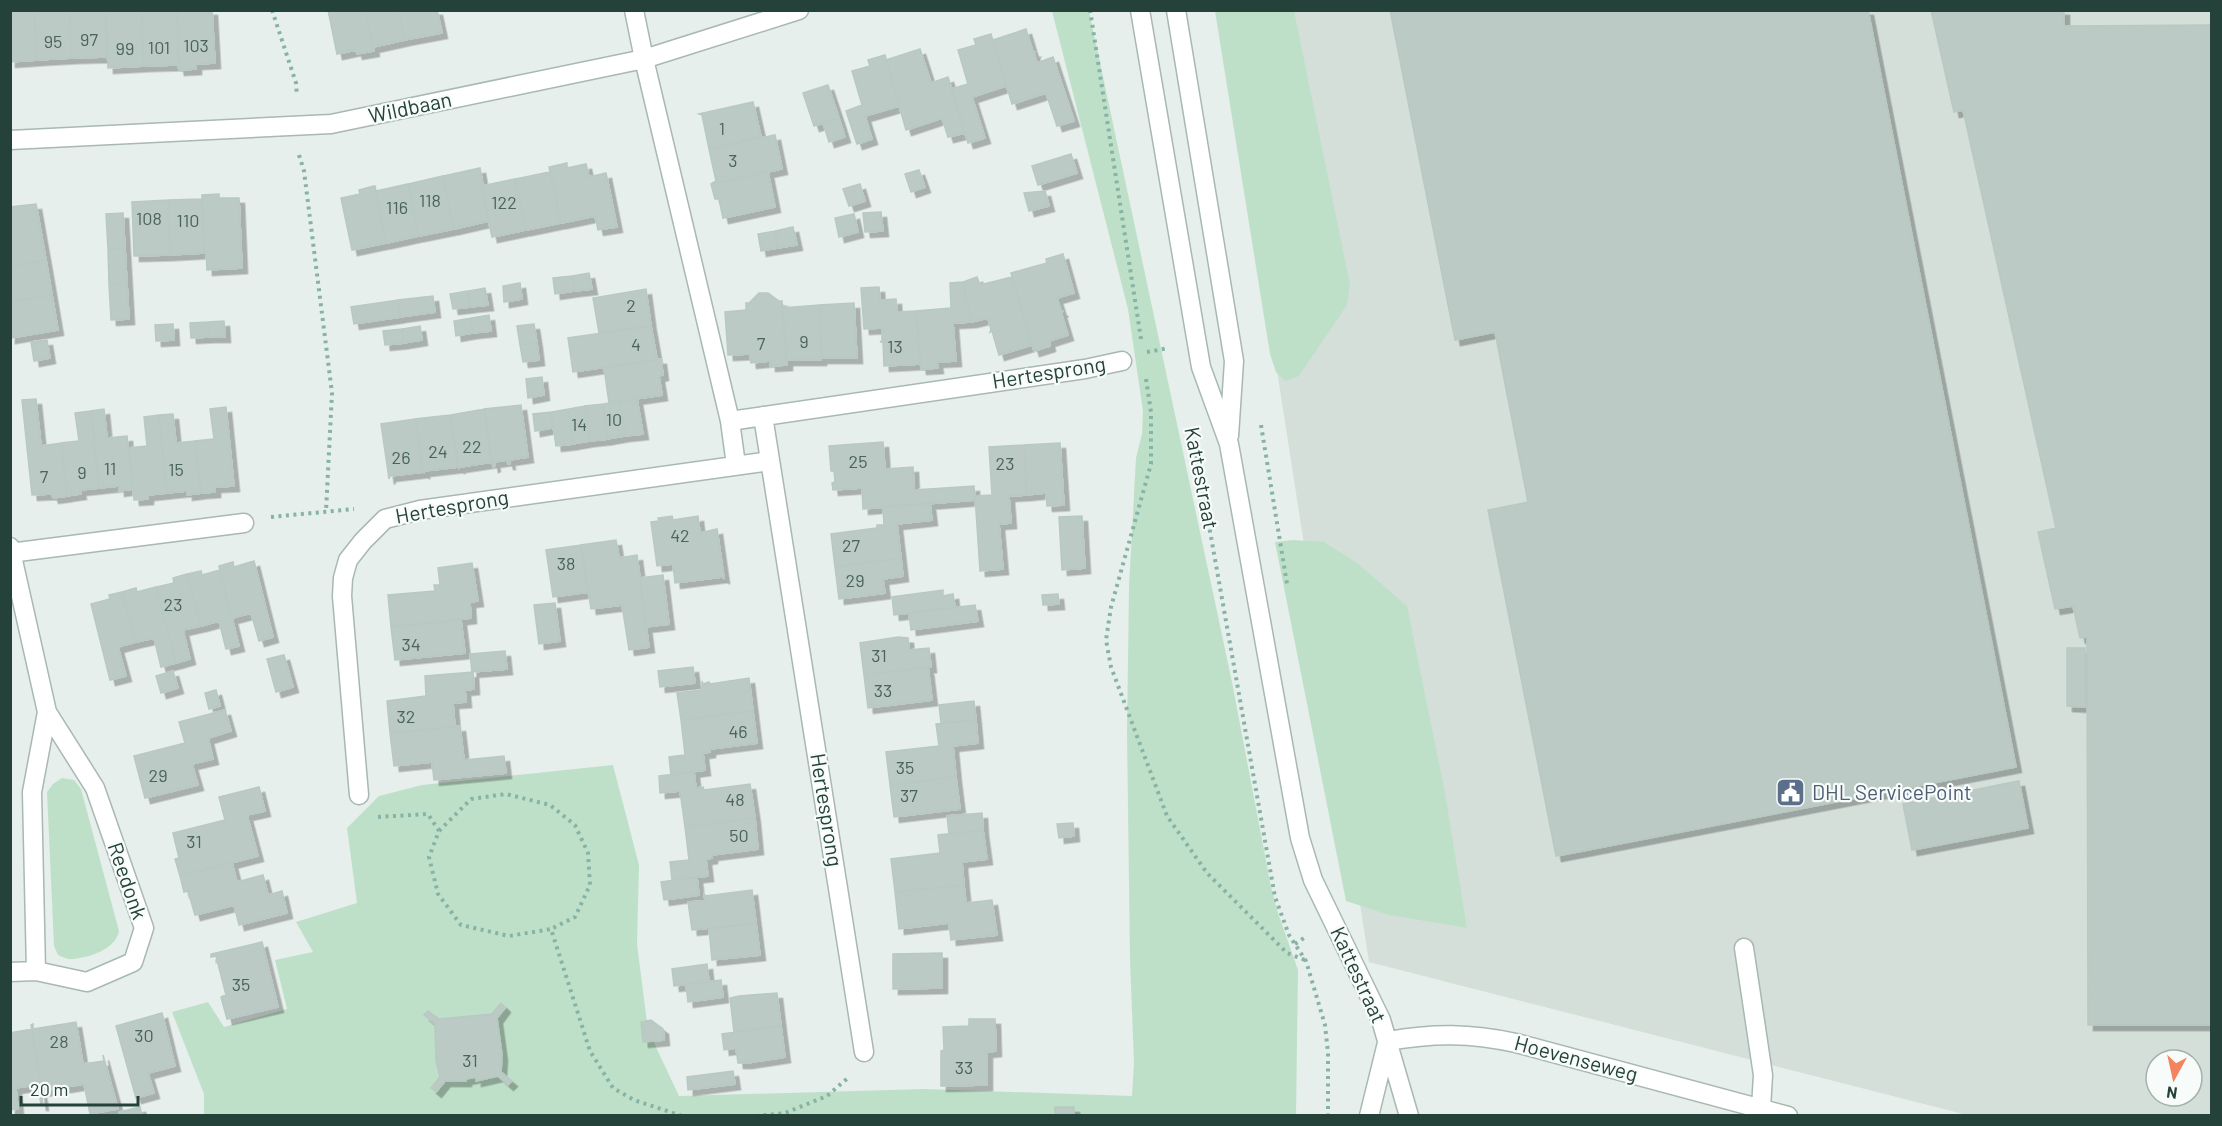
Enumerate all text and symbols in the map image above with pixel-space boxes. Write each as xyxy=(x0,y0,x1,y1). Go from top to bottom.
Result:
house number: 97 xyxy=(80,28,98,50)
house number: 95 xyxy=(44,30,62,52)
house number: 103 xyxy=(183,34,209,56)
house number: 101 xyxy=(148,36,170,58)
house number: 99 xyxy=(116,37,134,59)
street label: Wildbaan xyxy=(366,86,454,128)
house number: 1 xyxy=(719,117,725,139)
house number: 3 xyxy=(728,149,738,171)
house number: 118 xyxy=(419,189,441,211)
house number: 122 xyxy=(491,191,517,213)
house number: 116 xyxy=(386,196,408,218)
house number: 108 xyxy=(136,207,162,229)
house number: 110 xyxy=(177,209,199,231)
house number: 2 xyxy=(626,294,636,316)
house number: 9 xyxy=(799,330,809,352)
house number: 7 xyxy=(757,332,766,354)
house number: 4 xyxy=(631,333,641,355)
house number: 13 xyxy=(887,335,903,357)
street label: Hertesprong xyxy=(990,350,1107,393)
house number: 10 xyxy=(606,408,622,430)
house number: 14 xyxy=(571,413,587,435)
street label: Kattestraat xyxy=(1180,424,1225,531)
house number: 22 xyxy=(462,435,482,457)
house number: 24 xyxy=(428,440,448,462)
house number: 26 xyxy=(392,446,410,468)
house number: 25 xyxy=(849,450,867,472)
house number: 23 xyxy=(996,452,1014,474)
house number: 11 xyxy=(104,457,116,479)
house number: 15 xyxy=(168,458,184,480)
house number: 9 xyxy=(77,461,87,483)
house number: 7 xyxy=(40,465,49,487)
street label: Hertesprong xyxy=(393,483,510,528)
house number: 42 xyxy=(670,524,690,546)
house number: 27 xyxy=(842,534,861,556)
house number: 38 xyxy=(557,552,575,574)
house number: 29 xyxy=(845,569,865,591)
house number: 23 xyxy=(164,593,182,615)
house number: 34 xyxy=(401,633,421,655)
house number: 31 xyxy=(871,644,887,666)
house number: 33 xyxy=(874,679,892,701)
house number: 32 xyxy=(397,705,415,727)
house number: 46 xyxy=(728,720,748,742)
street label: Hertesprong xyxy=(806,751,849,868)
house number: 35 xyxy=(896,756,914,778)
house number: 29 xyxy=(148,764,168,786)
public building icon: DHL ServicePoint xyxy=(1775,777,1807,809)
place label: DHL ServicePoint xyxy=(1812,779,1972,804)
house number: 37 xyxy=(900,784,918,806)
house number: 48 xyxy=(725,788,745,810)
house number: 50 xyxy=(729,824,749,846)
house number: 31 xyxy=(186,830,202,852)
street label: Reedonk xyxy=(104,839,153,922)
street label: Kattestraat xyxy=(1326,922,1393,1027)
house number: 35 xyxy=(232,973,250,995)
house number: 30 xyxy=(134,1024,154,1046)
street label: Hoevenseweg xyxy=(1512,1029,1641,1086)
house number: 28 xyxy=(49,1030,69,1052)
north arrow xyxy=(2144,1048,2204,1108)
house number: 31 xyxy=(462,1049,478,1071)
house number: 33 xyxy=(955,1056,973,1078)
scale bar xyxy=(21,1069,138,1107)
text: 20 m xyxy=(30,1078,68,1100)
text: N xyxy=(2165,1083,2178,1103)

